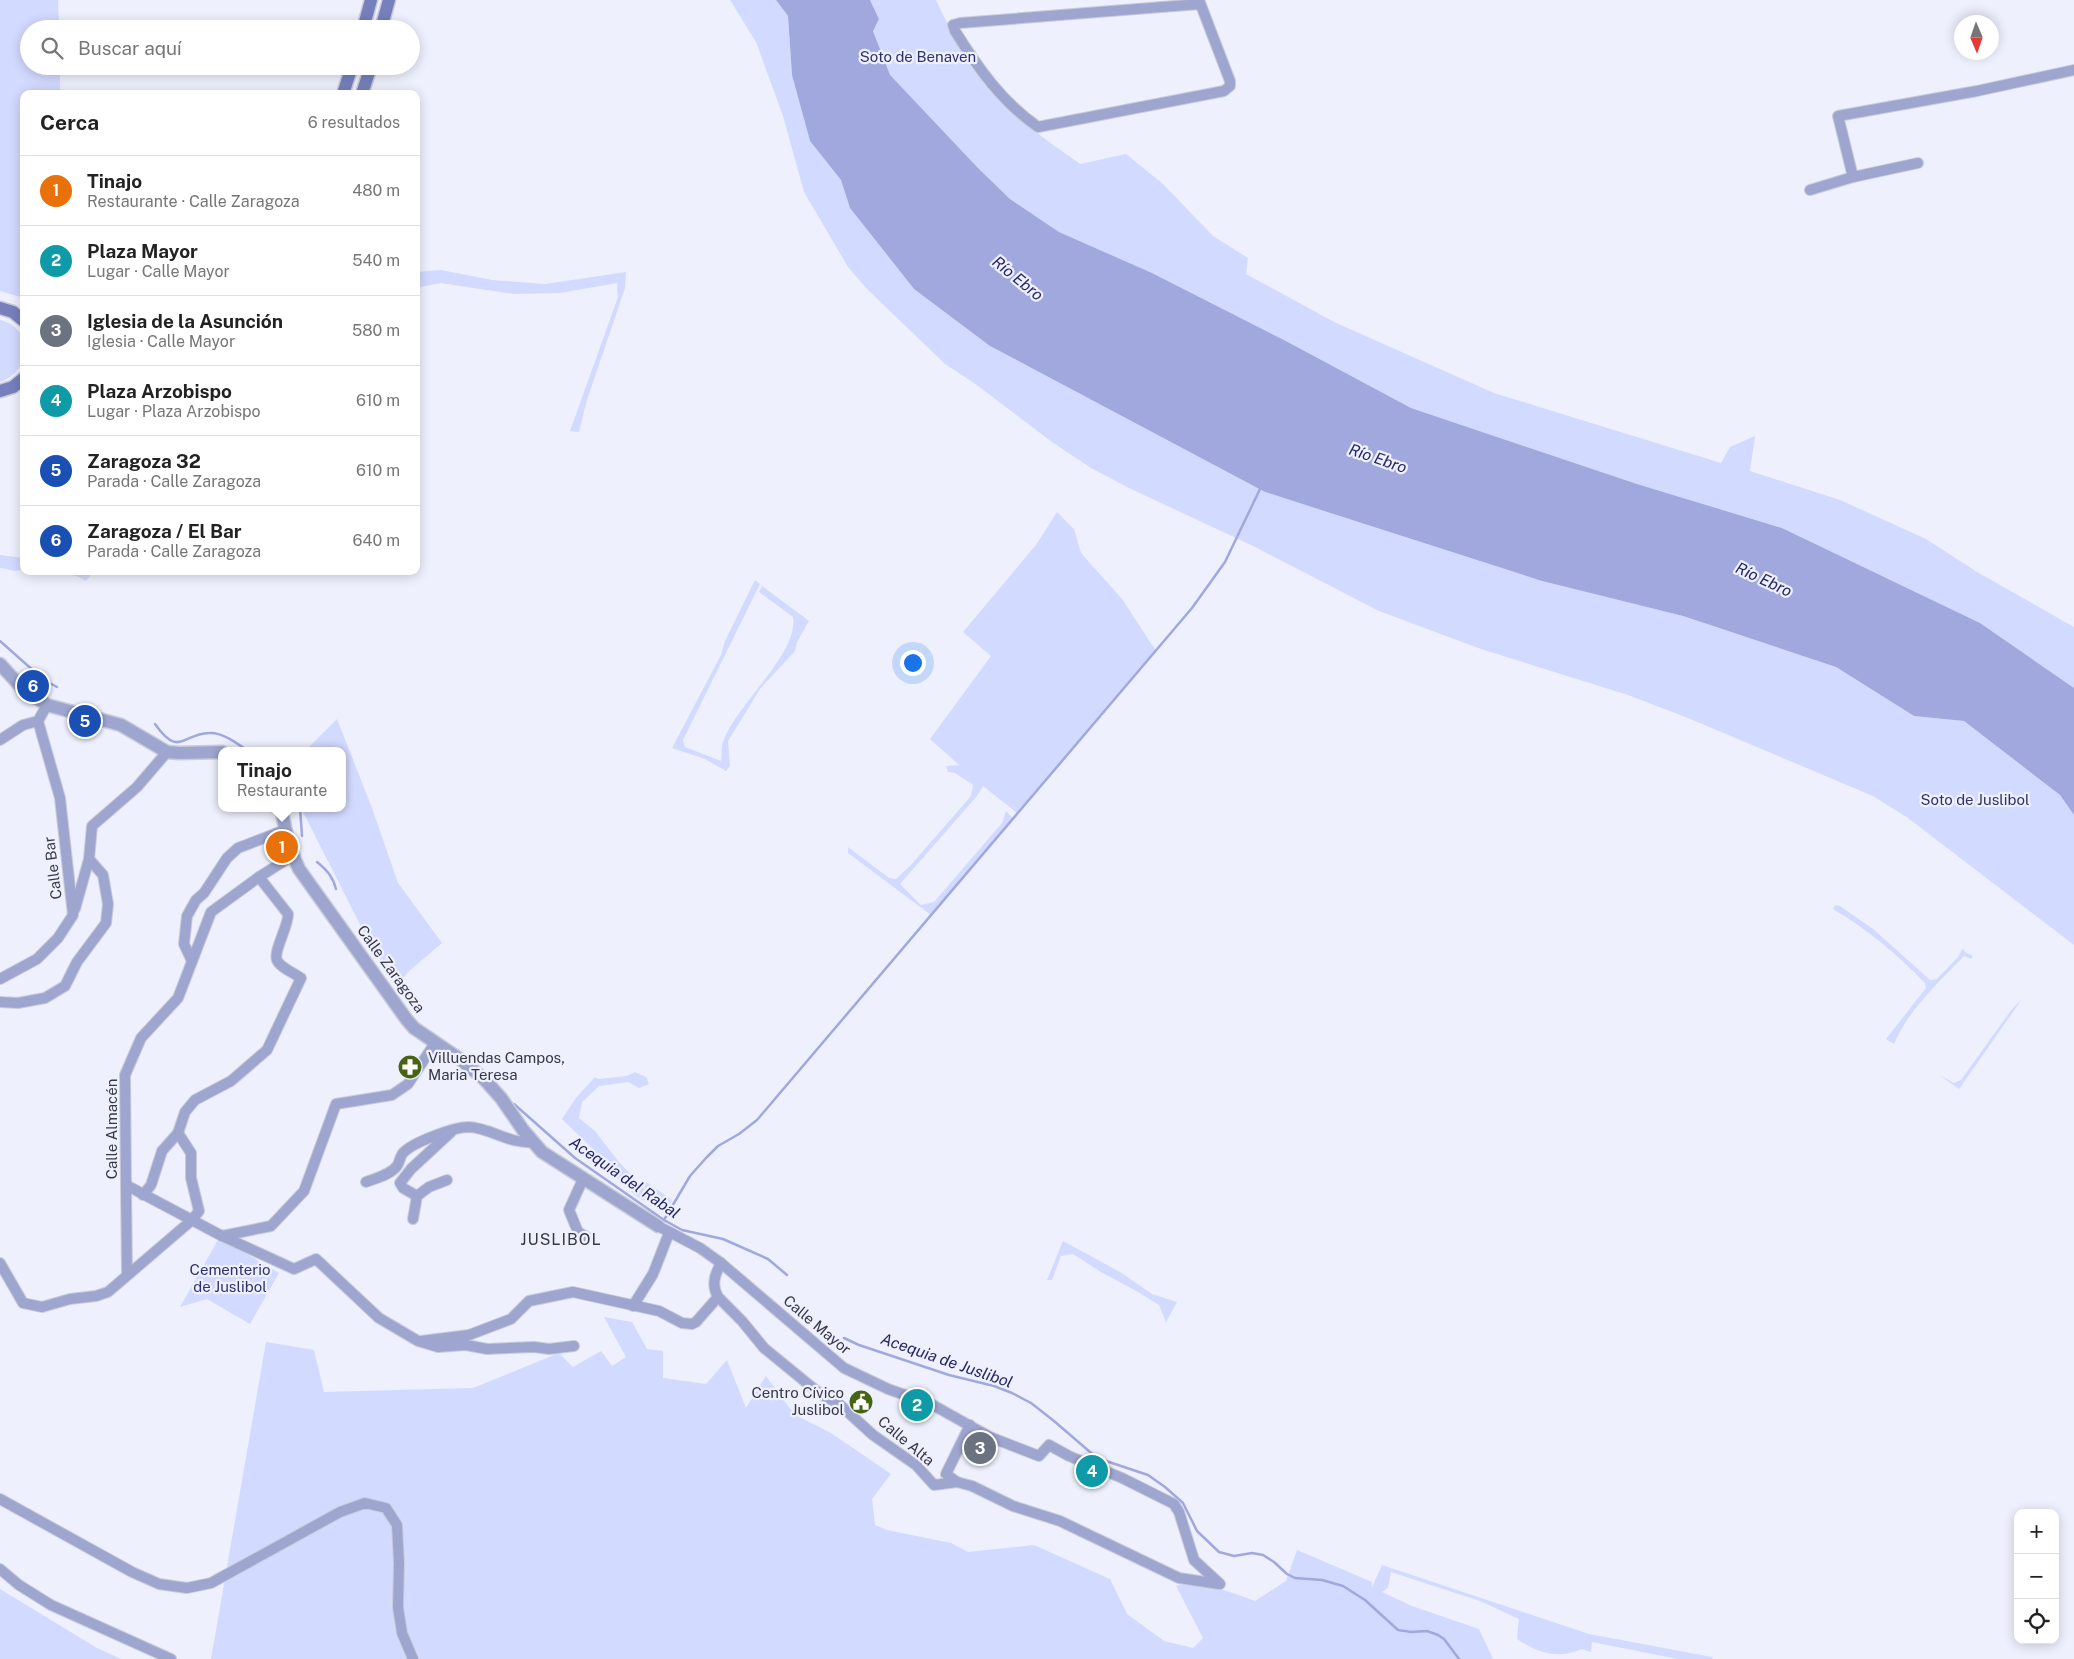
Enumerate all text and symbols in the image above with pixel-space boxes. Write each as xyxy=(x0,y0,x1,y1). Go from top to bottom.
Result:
north arrow xyxy=(1954,15,1999,60)
search box xyxy=(20,20,420,75)
icon: search xyxy=(38,34,66,62)
text: Buscar aquí xyxy=(78,37,182,59)
park label: Soto de Benaven xyxy=(860,48,976,65)
text: Cerca xyxy=(40,110,99,135)
text: 6 resultados xyxy=(308,113,400,132)
text: Tinajo xyxy=(87,170,142,192)
text: 1 xyxy=(53,181,59,200)
text: 480 m xyxy=(352,181,400,200)
text: Restaurante · Calle Zaragoza xyxy=(87,192,300,211)
text: Plaza Mayor xyxy=(87,240,198,262)
text: 2 xyxy=(51,251,61,270)
text: 540 m xyxy=(352,251,400,270)
water label: Río Ebro xyxy=(988,252,1047,305)
text: Lugar · Calle Mayor xyxy=(87,262,230,281)
text: Iglesia de la Asunción xyxy=(87,310,283,332)
text: 3 xyxy=(51,321,61,340)
text: 580 m xyxy=(352,321,400,340)
text: Iglesia · Calle Mayor xyxy=(87,332,235,351)
text: Plaza Arzobispo xyxy=(87,380,232,402)
text: 4 xyxy=(51,391,61,410)
text: 610 m xyxy=(356,391,400,410)
text: Lugar · Plaza Arzobispo xyxy=(87,402,261,421)
water label: Río Ebro xyxy=(1346,440,1410,477)
text: Zaragoza 32 xyxy=(87,450,201,472)
text: 5 xyxy=(51,461,61,480)
text: 610 m xyxy=(356,461,400,480)
text: Parada · Calle Zaragoza xyxy=(87,472,261,491)
text: Zaragoza / El Bar xyxy=(87,520,242,542)
text: 6 xyxy=(51,531,61,550)
text: 640 m xyxy=(352,531,400,550)
text: Parada · Calle Zaragoza xyxy=(87,542,261,561)
water label: Río Ebro xyxy=(1733,558,1795,601)
your location xyxy=(900,650,926,676)
pin: 6 xyxy=(17,667,49,705)
pin: 5 xyxy=(69,702,101,740)
popup xyxy=(218,747,346,812)
text: Tinajo xyxy=(237,759,292,781)
text: Restaurante xyxy=(237,781,327,800)
park label: Soto de Juslibol xyxy=(1920,791,2030,808)
pin: 1 xyxy=(266,828,298,866)
street label: Calle Bar xyxy=(40,835,65,901)
street label: Calle Zaragoza xyxy=(354,922,429,1016)
place label: Villuendas Campos, Maria Teresa xyxy=(428,1049,565,1083)
pharmacy icon: Villuendas Campos, Maria Teresa xyxy=(397,1054,423,1080)
street label: Calle Almacén xyxy=(103,1079,120,1179)
water label: Acequia del Rabal xyxy=(566,1132,683,1222)
district label: JUSLIBOL xyxy=(520,1230,602,1249)
park label: Cementerio de Juslibol xyxy=(190,1261,270,1295)
street label: Calle Mayor xyxy=(780,1292,855,1358)
water label: Acequia de Juslibol xyxy=(878,1329,1015,1392)
place label: Centro Cívico Juslibol xyxy=(751,1384,844,1418)
pin: 2 xyxy=(901,1386,933,1424)
public building icon: Centro Cívico Juslibol xyxy=(848,1389,874,1415)
street label: Calle Alta xyxy=(875,1412,938,1469)
pin: 3 xyxy=(964,1429,996,1467)
pin: 4 xyxy=(1076,1452,1108,1490)
map controls xyxy=(2014,1509,2059,1644)
button: + xyxy=(2014,1509,2059,1554)
button: − xyxy=(2014,1554,2059,1599)
button: locate xyxy=(2014,1599,2059,1644)

